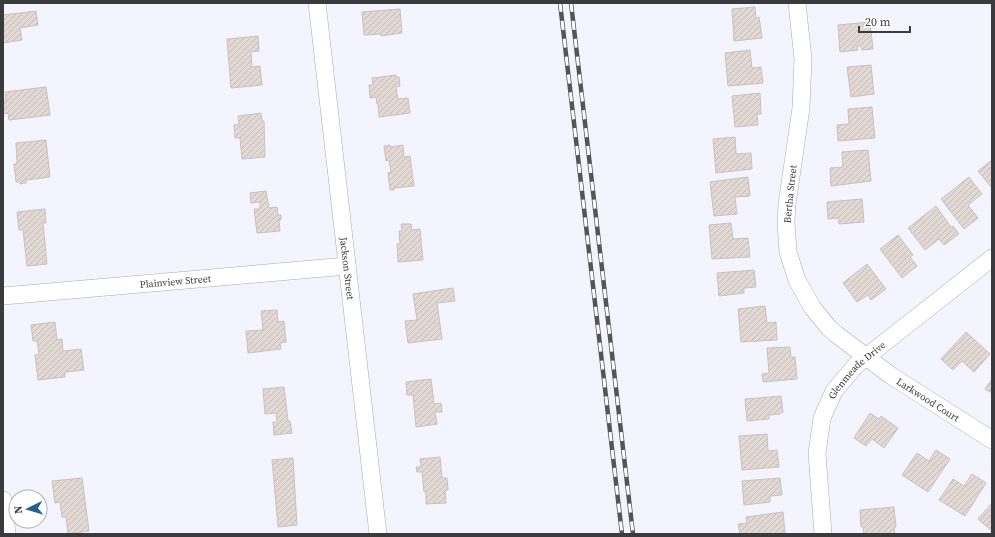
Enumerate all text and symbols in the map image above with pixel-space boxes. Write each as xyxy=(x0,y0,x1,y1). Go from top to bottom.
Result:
scale bar xyxy=(859,8,910,34)
text: 20 m xyxy=(865,14,891,30)
street label: Bertha Street xyxy=(780,164,800,224)
street label: Jackson Street xyxy=(337,235,358,301)
street label: Plainview Street xyxy=(139,271,212,291)
street label: Glenmeade Drive xyxy=(825,338,888,401)
street label: Larkwood Court xyxy=(894,374,963,425)
north arrow xyxy=(8,489,48,529)
text: N xyxy=(11,505,26,514)

